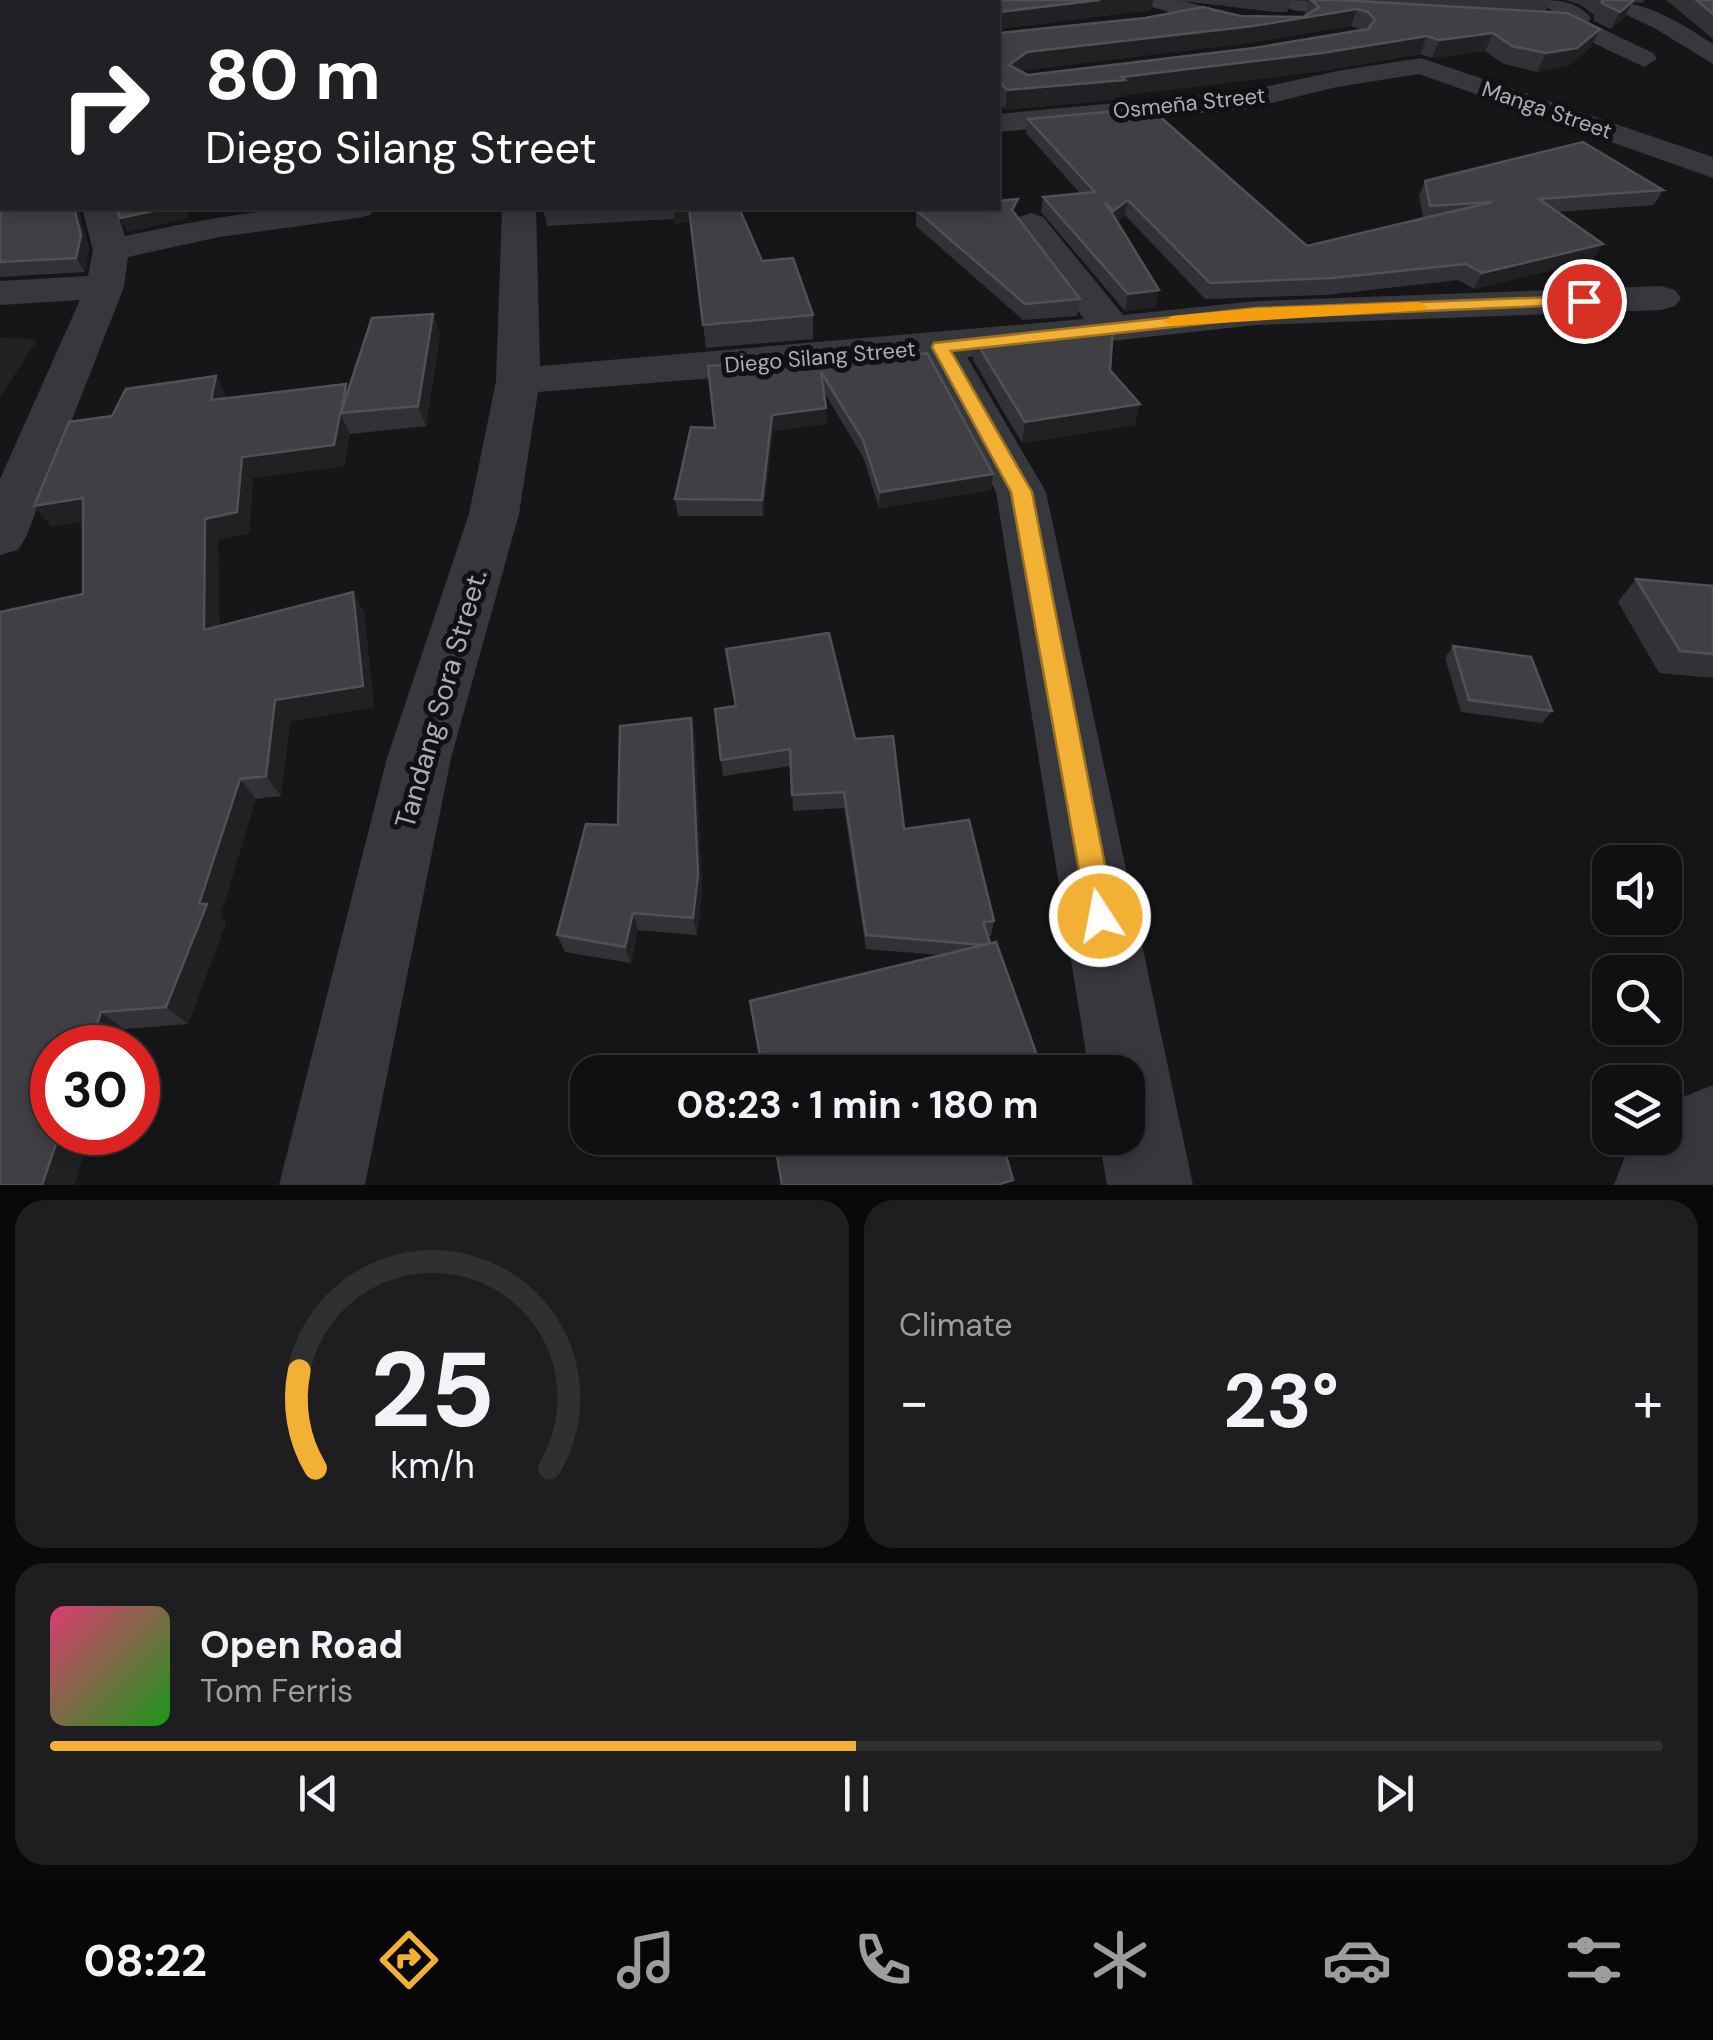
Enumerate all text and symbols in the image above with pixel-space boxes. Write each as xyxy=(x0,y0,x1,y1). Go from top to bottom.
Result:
text: 80 m xyxy=(205,30,381,121)
icon: right xyxy=(40,40,170,170)
street label: Manga Street xyxy=(1478,74,1616,146)
street label: Osmeña Street xyxy=(1111,81,1267,125)
text: Diego Silang Street xyxy=(205,118,597,177)
pin xyxy=(1542,259,1627,344)
icon: arrive xyxy=(1557,274,1612,329)
street label: Diego Silang Street xyxy=(723,334,917,380)
street label: Tandang Sora Street. xyxy=(386,565,496,833)
map controls xyxy=(1592,845,1682,1155)
button: sound xyxy=(1592,845,1682,935)
position arrow xyxy=(1048,864,1152,968)
button: search xyxy=(1592,955,1682,1045)
speed limit sign: 30 xyxy=(30,1025,160,1155)
button: layers xyxy=(1592,1065,1682,1155)
text: 08:23 · 1 min · 180 m xyxy=(677,1080,1038,1130)
text: Climate xyxy=(899,1304,1013,1346)
text: 25 xyxy=(370,1323,494,1458)
text: 23° xyxy=(1223,1353,1339,1450)
text: − xyxy=(899,1366,929,1438)
text: + xyxy=(1633,1366,1663,1438)
text: km/h xyxy=(390,1443,474,1489)
text: Open Road xyxy=(200,1620,403,1670)
text: Tom Ferris xyxy=(200,1670,353,1712)
icon: previous xyxy=(291,1766,346,1821)
icon: pause xyxy=(829,1766,884,1821)
icon: next xyxy=(1367,1766,1422,1821)
icon: directions xyxy=(374,1925,444,1995)
icon: music xyxy=(611,1925,681,1995)
icon: phone xyxy=(848,1925,918,1995)
icon: climate xyxy=(1085,1925,1155,1995)
icon: car xyxy=(1322,1925,1392,1995)
icon: filters xyxy=(1559,1925,1629,1995)
text: 08:22 xyxy=(84,1931,207,1990)

